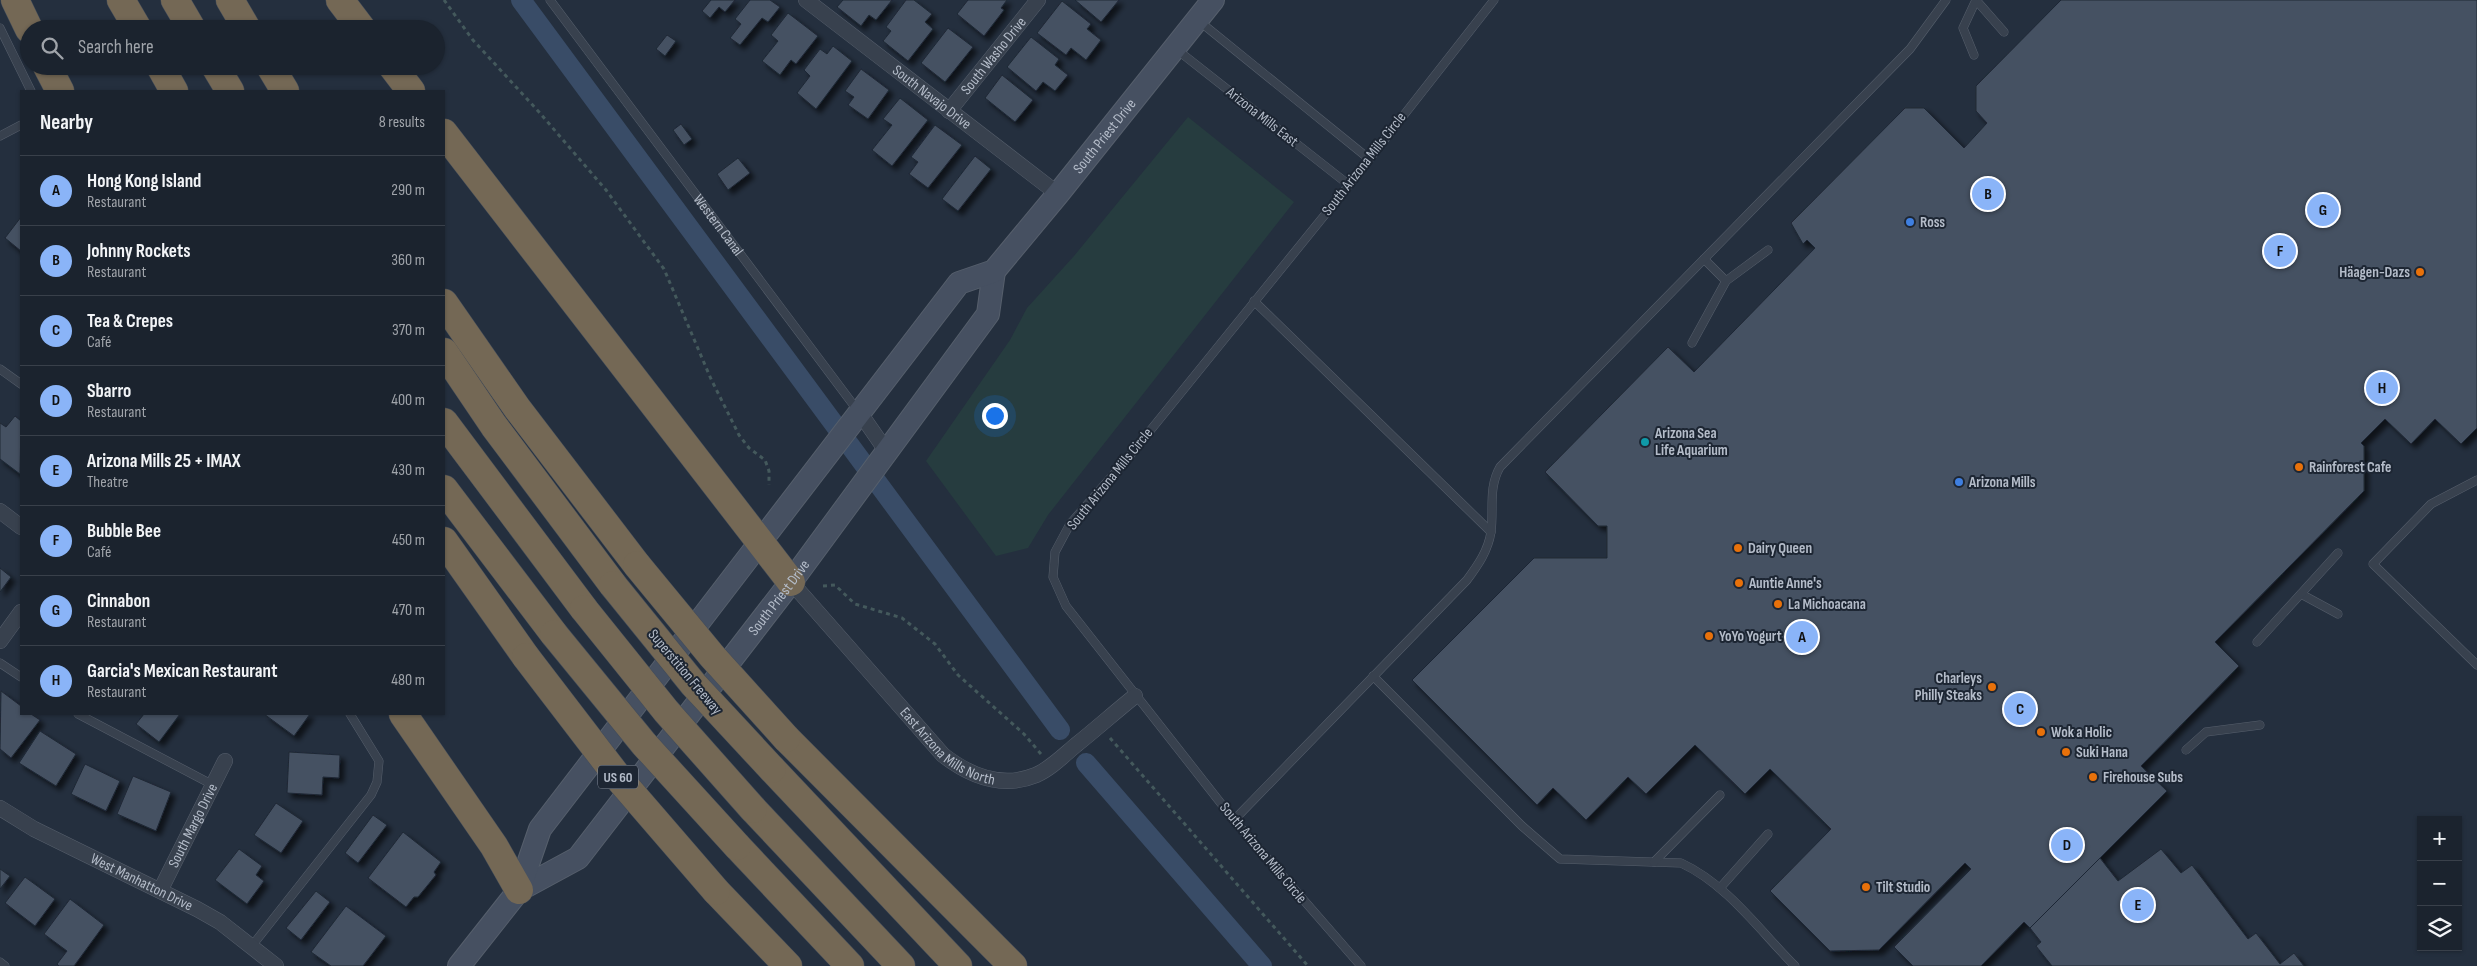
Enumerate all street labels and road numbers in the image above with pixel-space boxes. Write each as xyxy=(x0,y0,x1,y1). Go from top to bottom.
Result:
street label: South Washo Drive xyxy=(957,13,1030,98)
street label: South Navajo Drive xyxy=(889,61,975,133)
street label: Arizona Mills East xyxy=(1221,82,1302,151)
street label: South Priest Drive xyxy=(1069,95,1140,177)
street label: South Arizona Mills Circle xyxy=(1318,108,1410,220)
street label: Western Canal xyxy=(689,190,748,260)
street label: South Arizona Mills Circle xyxy=(1063,424,1157,534)
street label: South Priest Drive xyxy=(744,556,814,639)
street label: Superstition Freeway xyxy=(644,625,726,719)
street label: East Arizona Mills North xyxy=(896,703,997,789)
road number: US 60 xyxy=(598,766,638,789)
street label: South Margo Drive xyxy=(164,780,222,871)
street label: South Arizona Mills Circle xyxy=(1215,799,1311,907)
street label: West Manhatton Drive xyxy=(88,849,196,915)

